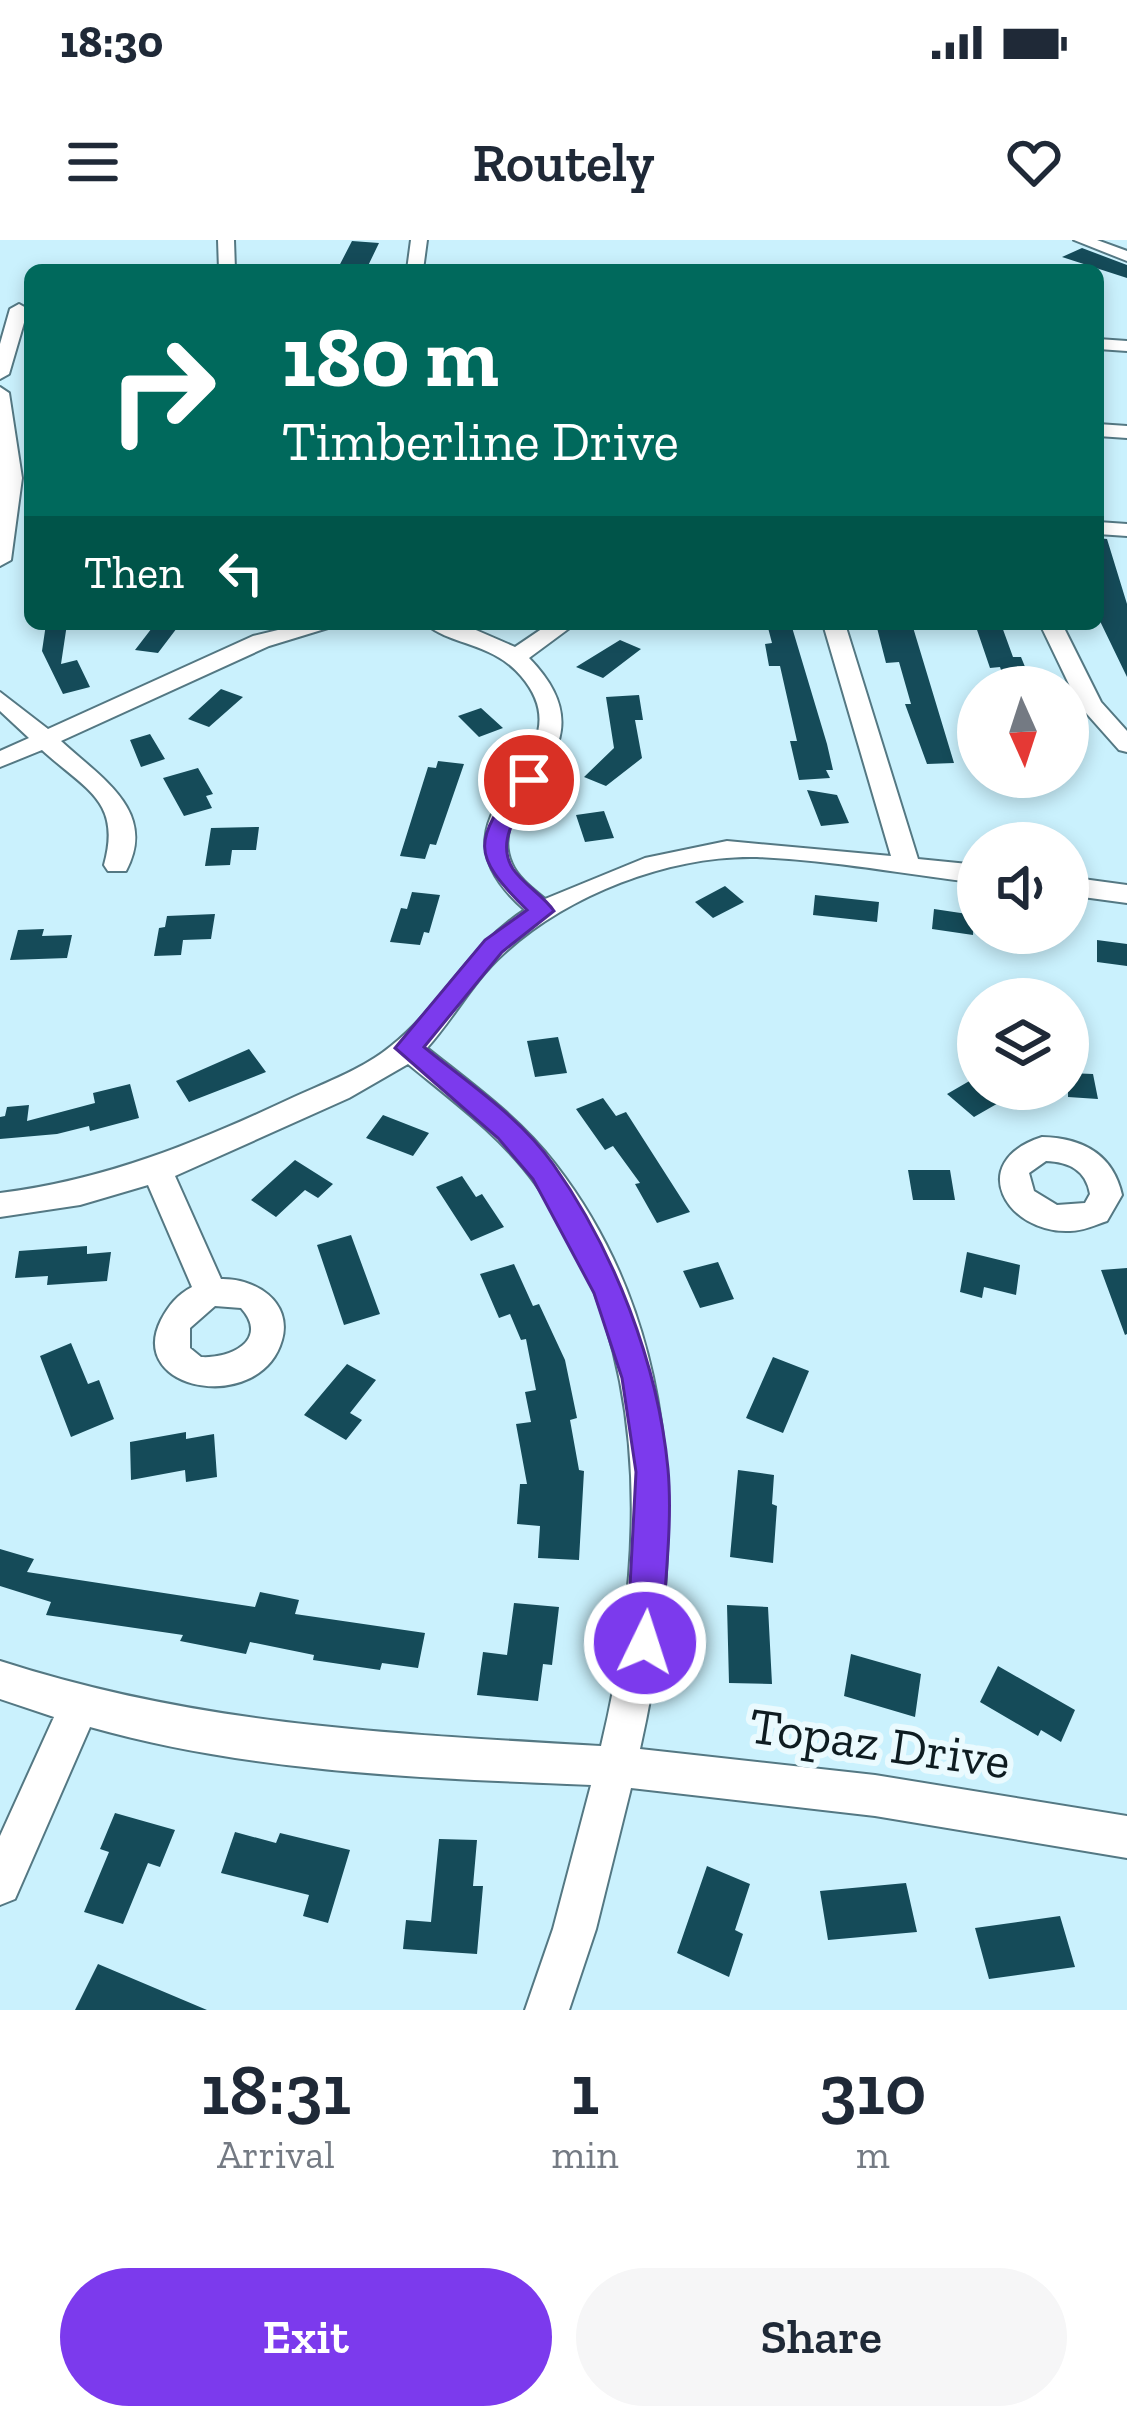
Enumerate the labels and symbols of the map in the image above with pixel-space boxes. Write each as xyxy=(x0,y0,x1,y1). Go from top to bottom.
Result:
north arrow xyxy=(957,666,1089,798)
pin xyxy=(478,729,580,831)
position arrow xyxy=(582,1580,708,1706)
street label: Topaz Drive xyxy=(746,1695,1014,1791)

